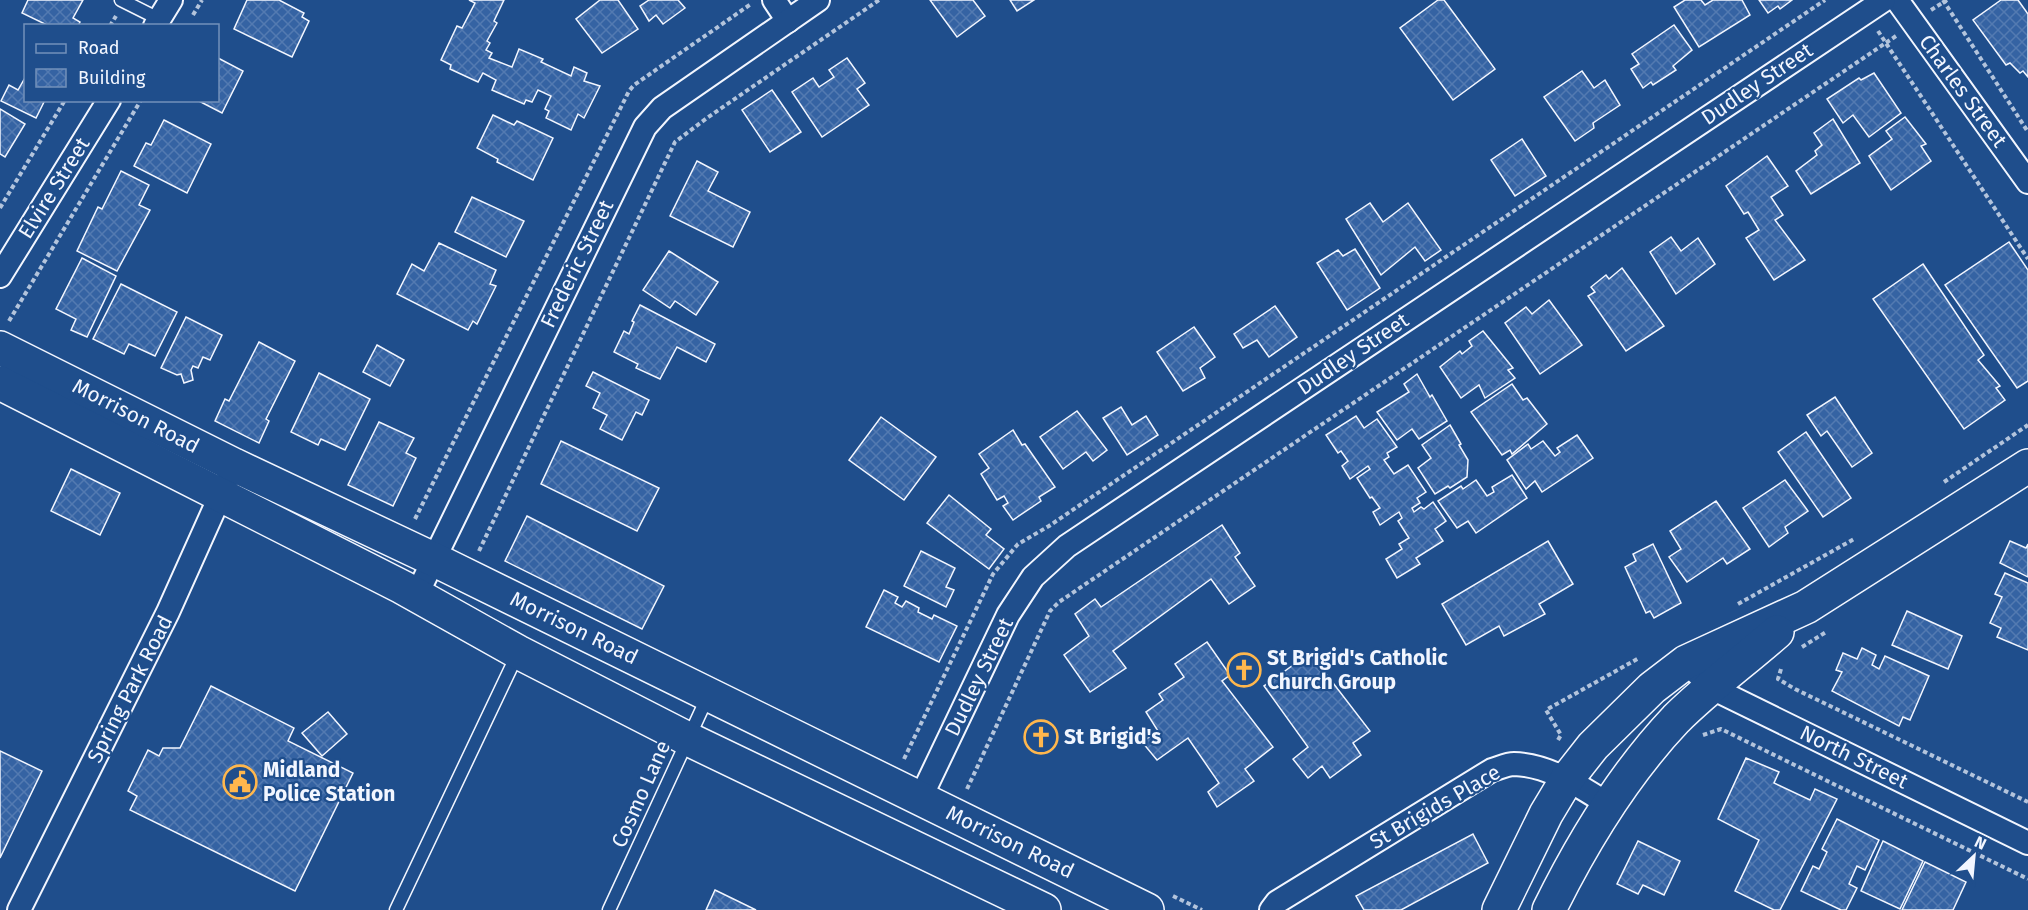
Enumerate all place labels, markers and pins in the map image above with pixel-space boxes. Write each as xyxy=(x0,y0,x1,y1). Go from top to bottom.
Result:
place label: St Brigid's Catholic Church Group xyxy=(1267,645,1447,695)
church icon: St Brigid's Catholic Church Group xyxy=(1226,652,1262,688)
church icon: St Brigid's xyxy=(1023,719,1059,755)
place label: St Brigid's xyxy=(1064,724,1161,750)
place label: Midland Police Station xyxy=(263,757,395,807)
public building icon: Midland Police Station xyxy=(222,764,258,800)

